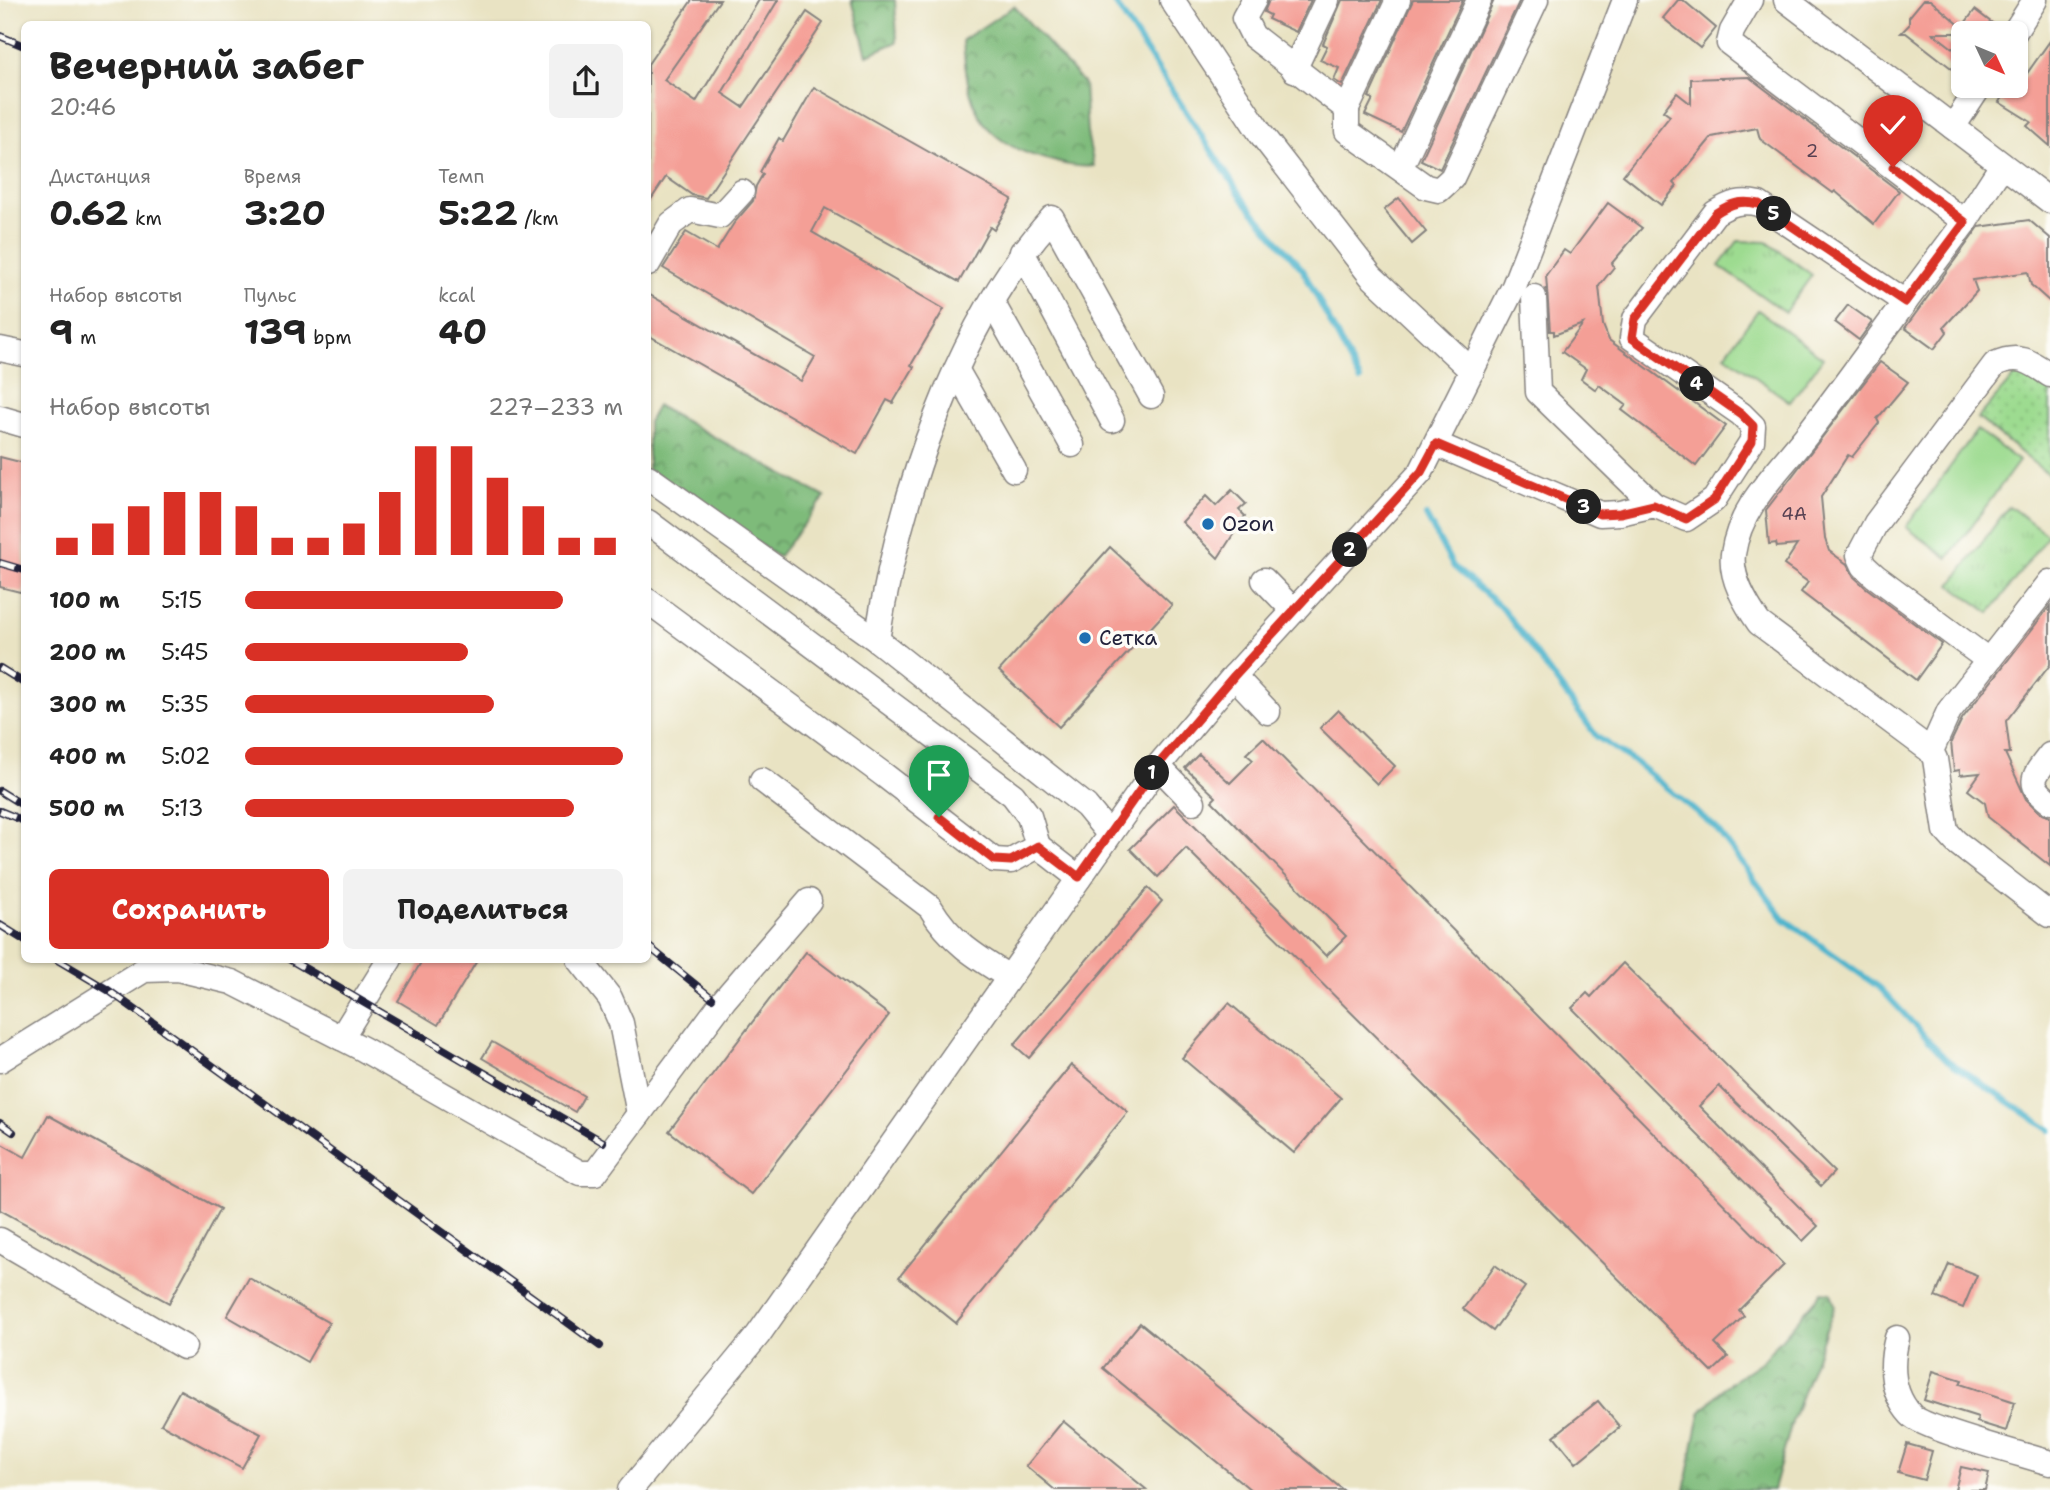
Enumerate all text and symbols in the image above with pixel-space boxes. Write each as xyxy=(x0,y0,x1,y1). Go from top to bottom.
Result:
north arrow xyxy=(1951,21,2028,98)
map controls xyxy=(1951,21,2028,98)
text: Вечерний забег xyxy=(49,40,364,91)
button: share xyxy=(549,44,623,118)
text: 20:46 xyxy=(49,92,117,122)
pin xyxy=(1863,95,1923,167)
icon: check xyxy=(1874,106,1912,144)
house number: 2 xyxy=(1806,139,1818,163)
text: Дистанция xyxy=(49,164,151,189)
text: Время xyxy=(244,164,302,189)
text: Темп xyxy=(438,164,484,189)
text: 0.62 xyxy=(49,189,129,236)
text: 3:20 xyxy=(244,189,326,236)
text: 5:22 xyxy=(438,189,518,236)
pin: 5 xyxy=(1756,196,1792,232)
text: 5 xyxy=(1768,201,1779,226)
text: km xyxy=(129,206,162,231)
text: /km xyxy=(518,206,559,231)
text: Набор высоты xyxy=(49,283,182,308)
text: Пульс xyxy=(244,283,297,308)
text: kcal xyxy=(438,283,475,308)
text: 9 xyxy=(49,308,74,355)
text: 139 xyxy=(244,308,307,355)
text: 40 xyxy=(438,308,487,355)
text: m xyxy=(74,325,96,350)
text: bpm xyxy=(307,325,352,350)
pin: 4 xyxy=(1680,366,1714,402)
text: 4 xyxy=(1690,371,1703,396)
text: Набор высоты xyxy=(49,392,210,422)
text: 227–233 m xyxy=(488,392,623,422)
pin: 3 xyxy=(1566,490,1602,524)
text: 3 xyxy=(1577,494,1590,519)
house number: 4А xyxy=(1781,502,1807,526)
place label: Ozon xyxy=(1222,510,1274,538)
marker: Ozon xyxy=(1200,516,1216,532)
pin: 2 xyxy=(1332,532,1368,568)
text: 2 xyxy=(1343,537,1356,562)
text: 100 m xyxy=(49,585,120,615)
text: 5:15 xyxy=(161,585,202,615)
place label: Сетка xyxy=(1099,624,1157,652)
marker: Сетка xyxy=(1077,630,1093,646)
text: 200 m xyxy=(49,637,126,667)
text: 5:45 xyxy=(161,637,209,667)
text: 300 m xyxy=(49,689,126,719)
text: 5:35 xyxy=(161,689,209,719)
text: 400 m xyxy=(49,741,126,771)
text: 5:02 xyxy=(161,741,211,771)
pin xyxy=(909,745,969,817)
icon: arrive xyxy=(920,756,958,794)
pin: 1 xyxy=(1134,756,1170,790)
text: 1 xyxy=(1147,760,1156,785)
text: 500 m xyxy=(49,793,124,823)
text: 5:13 xyxy=(161,793,204,823)
button: Сохранить xyxy=(49,869,329,949)
button: Поделиться xyxy=(343,869,623,949)

